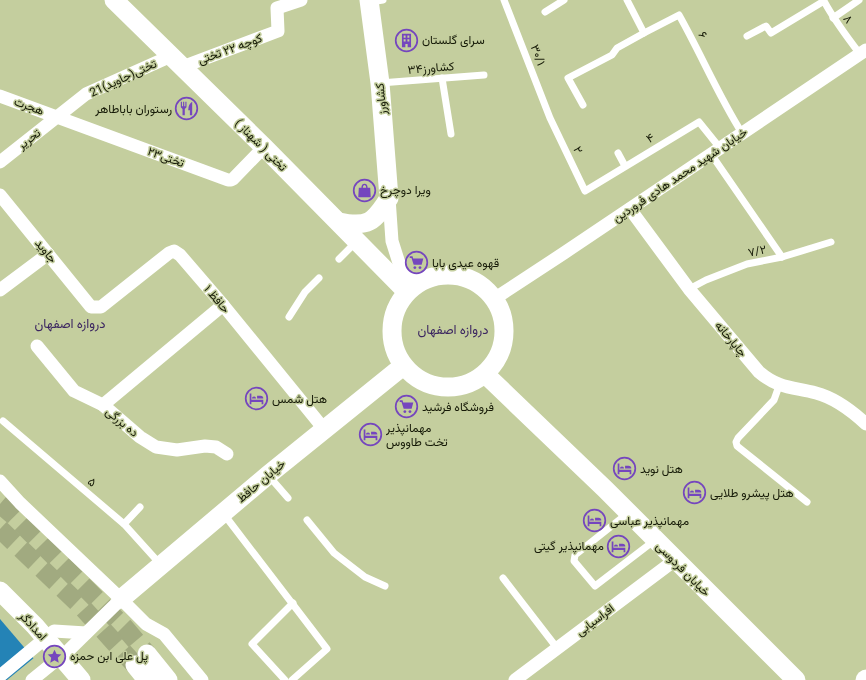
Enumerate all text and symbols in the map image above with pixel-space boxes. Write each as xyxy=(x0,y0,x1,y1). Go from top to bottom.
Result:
street label: ۸ xyxy=(840,12,856,26)
building icon: سرای گلستان xyxy=(393,27,419,53)
street label: ۶ xyxy=(695,29,711,41)
street label: کوچه ۲۲ تختی xyxy=(196,31,264,68)
place label: سرای گلستان xyxy=(422,33,485,48)
street label: ۳۰/۱ xyxy=(528,43,548,67)
street label: 21تختی(جاوید) xyxy=(87,56,159,101)
street label: کشاورز۳۴ xyxy=(407,59,455,78)
street label: کشاورز xyxy=(373,82,390,117)
street label: هجرت xyxy=(12,94,46,119)
restaurant icon: رستوران باباطاهر xyxy=(174,96,200,122)
place label: رستوران باباطاهر xyxy=(94,102,172,117)
street label: تختی ( شهناز ) xyxy=(231,116,290,175)
street label: خیابان شهید محمد هادی فروردین xyxy=(610,125,750,226)
street label: تحریر xyxy=(14,126,44,154)
street label: ۴ xyxy=(643,130,657,146)
street label: تختی۲۳ xyxy=(145,144,187,171)
street label: ۲ xyxy=(570,144,586,156)
shop icon: ویرا دوچرخ xyxy=(352,177,378,203)
place label: ویرا دوچرخ xyxy=(380,183,431,199)
street label: جاوید xyxy=(31,236,60,266)
street label: ۷/۲ xyxy=(747,242,767,260)
supermarket icon: قهوه عیدی بابا xyxy=(404,250,430,276)
place label: قهوه عیدی بابا xyxy=(432,256,499,271)
street label: حافظ ۱ xyxy=(201,282,233,316)
district label: دروازه اصفهان xyxy=(34,316,106,332)
street label: چاپارخانه xyxy=(711,318,750,360)
district label: دروازه اصفهان xyxy=(417,322,489,338)
hotel icon: هتل شمس xyxy=(243,386,269,412)
place label: هتل شمس xyxy=(272,392,327,407)
supermarket icon: فروشگاه فرشید xyxy=(393,394,419,420)
place label: فروشگاه فرشید xyxy=(422,400,494,415)
street label: ده بزرگی xyxy=(102,404,141,441)
place label: مهمانپذیر تخت طاووس xyxy=(385,421,448,450)
hotel icon: مهمانپذیر تخت طاووس xyxy=(358,422,384,448)
hotel icon: هتل نوید xyxy=(611,456,637,482)
street label: خیابان حافظ xyxy=(234,457,288,505)
place label: هتل نوید xyxy=(640,462,683,477)
street label: ۵ xyxy=(85,474,99,490)
hotel icon: هتل پیشرو طلایی xyxy=(682,480,708,506)
place label: هتل پیشرو طلایی xyxy=(710,486,794,501)
hotel icon: مهمانپذیر عباسی xyxy=(581,508,607,534)
place label: مهمانپذیر عباسی xyxy=(610,514,689,529)
hotel icon: مهمانپذیر گیتی xyxy=(606,533,632,559)
place label: مهمانپذیر گیتی xyxy=(534,539,604,554)
street label: خیابان فردوسی xyxy=(652,539,713,600)
street label: افراسیابی xyxy=(573,601,617,640)
street label: امدادگر xyxy=(15,608,50,644)
place icon: پل علی ابن حمزه xyxy=(42,643,68,669)
place label: پل علی ابن حمزه xyxy=(70,649,148,664)

